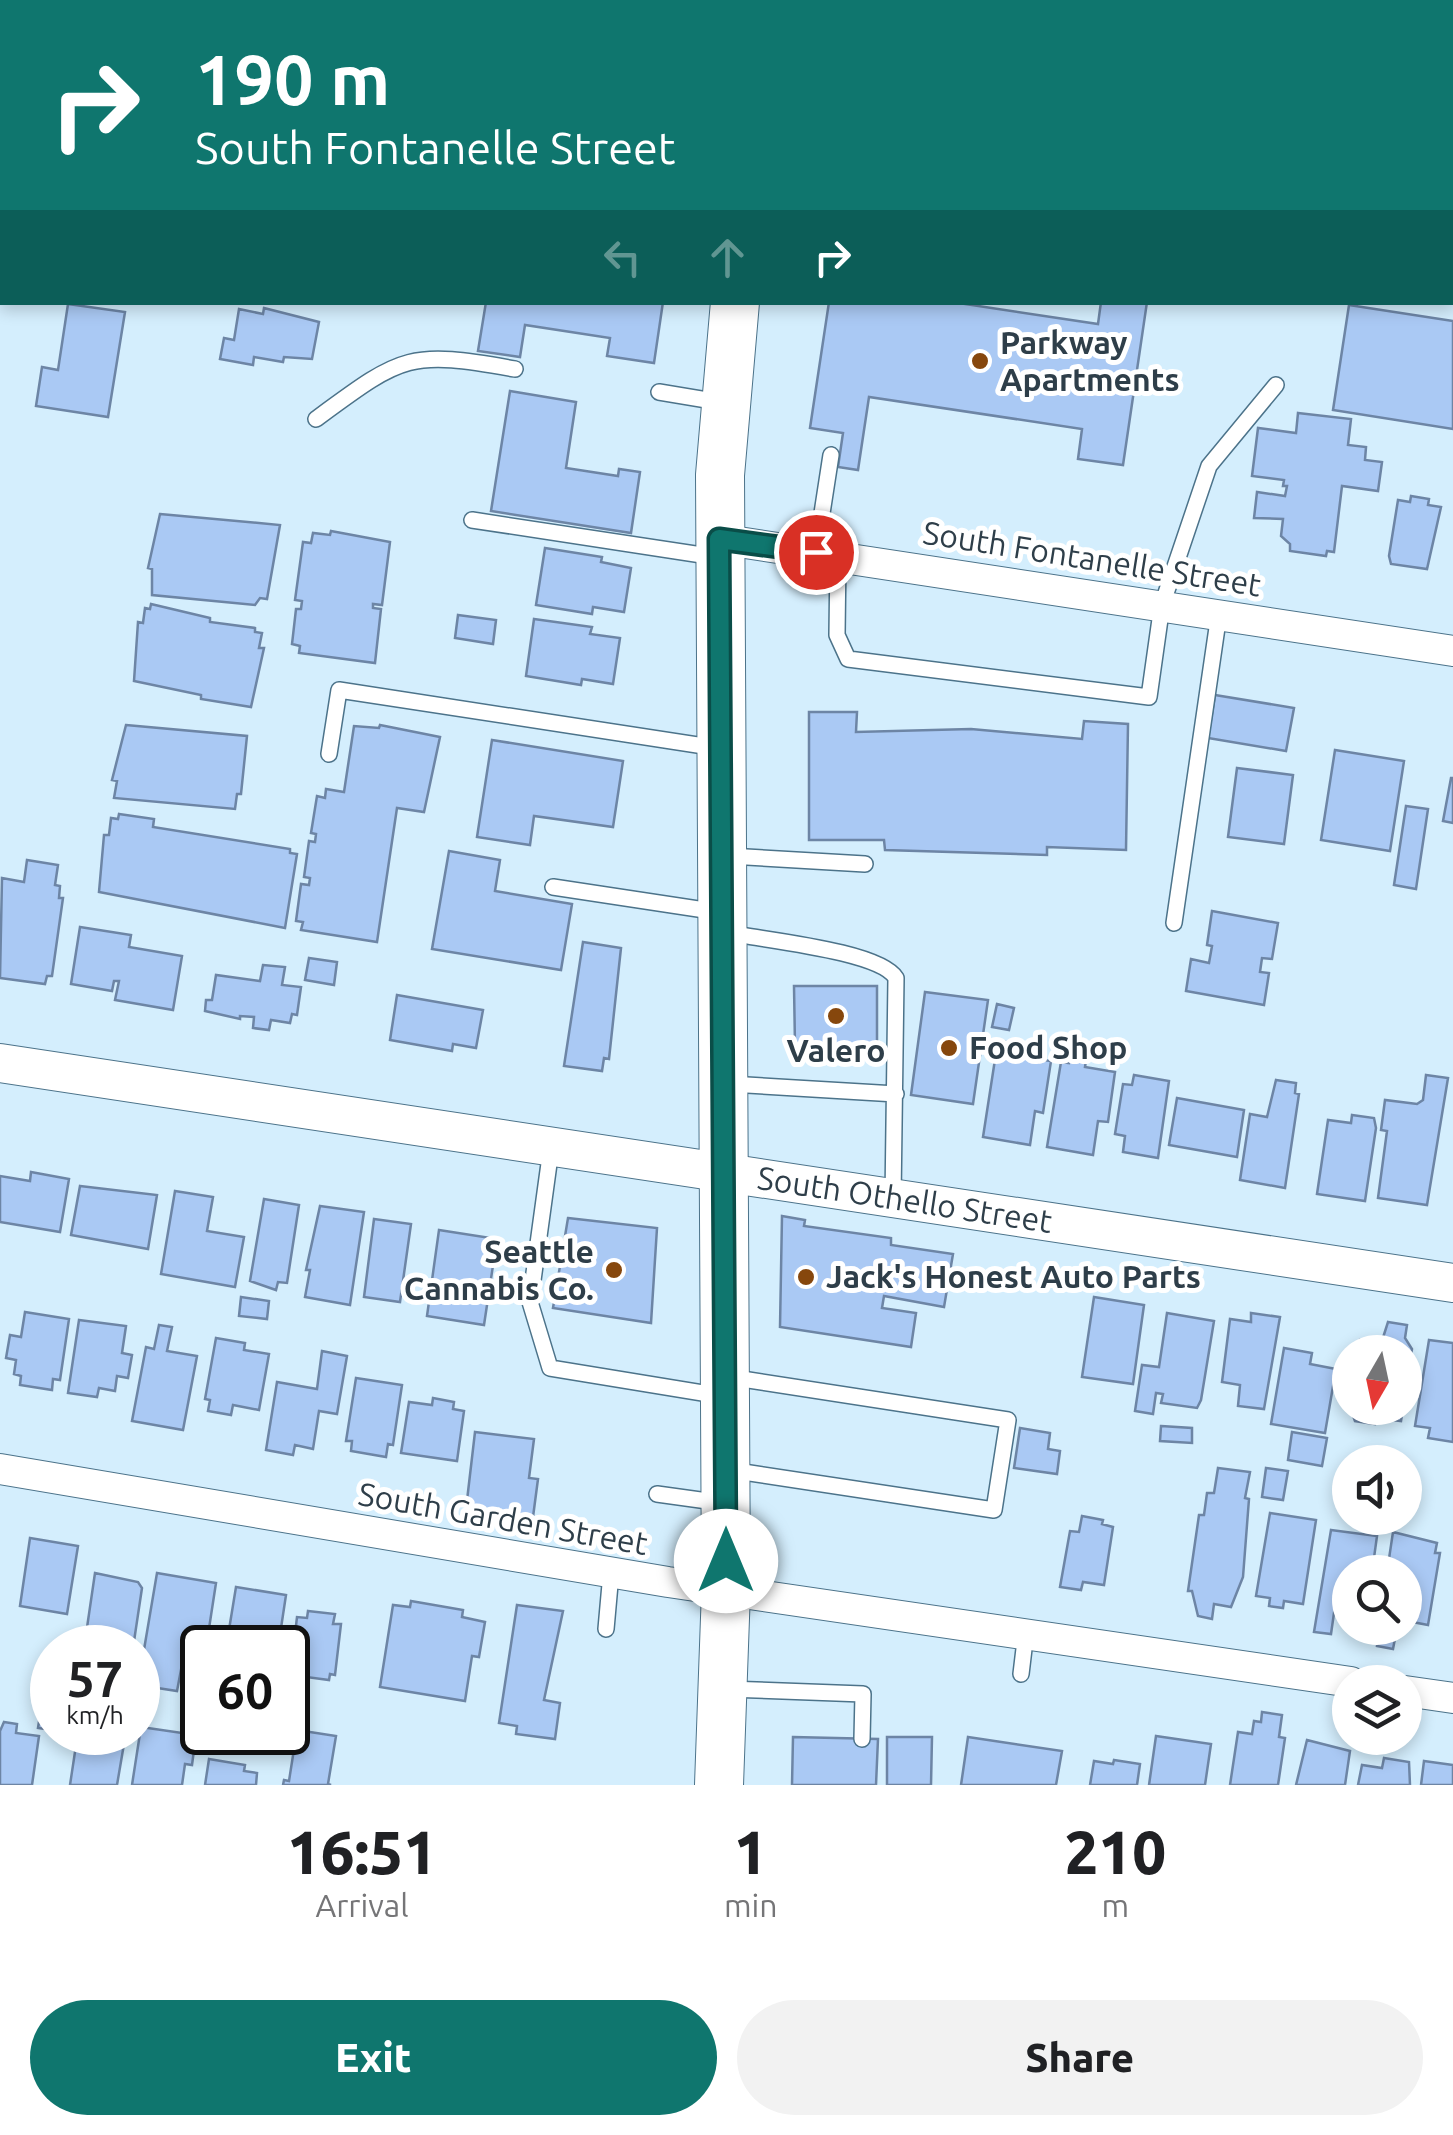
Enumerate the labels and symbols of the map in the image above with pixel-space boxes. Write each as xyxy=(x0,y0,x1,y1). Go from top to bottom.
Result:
place label: Parkway Apartments xyxy=(1000,324,1180,397)
marker: Parkway Apartments xyxy=(969,350,991,372)
pin xyxy=(774,510,859,595)
street label: South Fontanelle Street xyxy=(921,514,1264,603)
marker: Valero xyxy=(825,1005,847,1027)
place label: Food Shop xyxy=(969,1029,1127,1065)
place label: Valero xyxy=(787,1032,885,1068)
marker: Food Shop xyxy=(938,1037,960,1059)
street label: South Othello Street xyxy=(755,1159,1055,1239)
place label: Seattle Cannabis Co. xyxy=(404,1233,594,1306)
place label: Jack's Honest Auto Parts xyxy=(826,1258,1201,1294)
marker: Seattle Cannabis Co. xyxy=(603,1259,625,1281)
marker: Jack's Honest Auto Parts xyxy=(795,1266,817,1288)
north arrow xyxy=(1332,1335,1422,1425)
street label: South Garden Street xyxy=(356,1475,651,1561)
position arrow xyxy=(674,1509,778,1613)
speed limit sign: 60 xyxy=(180,1625,310,1755)

